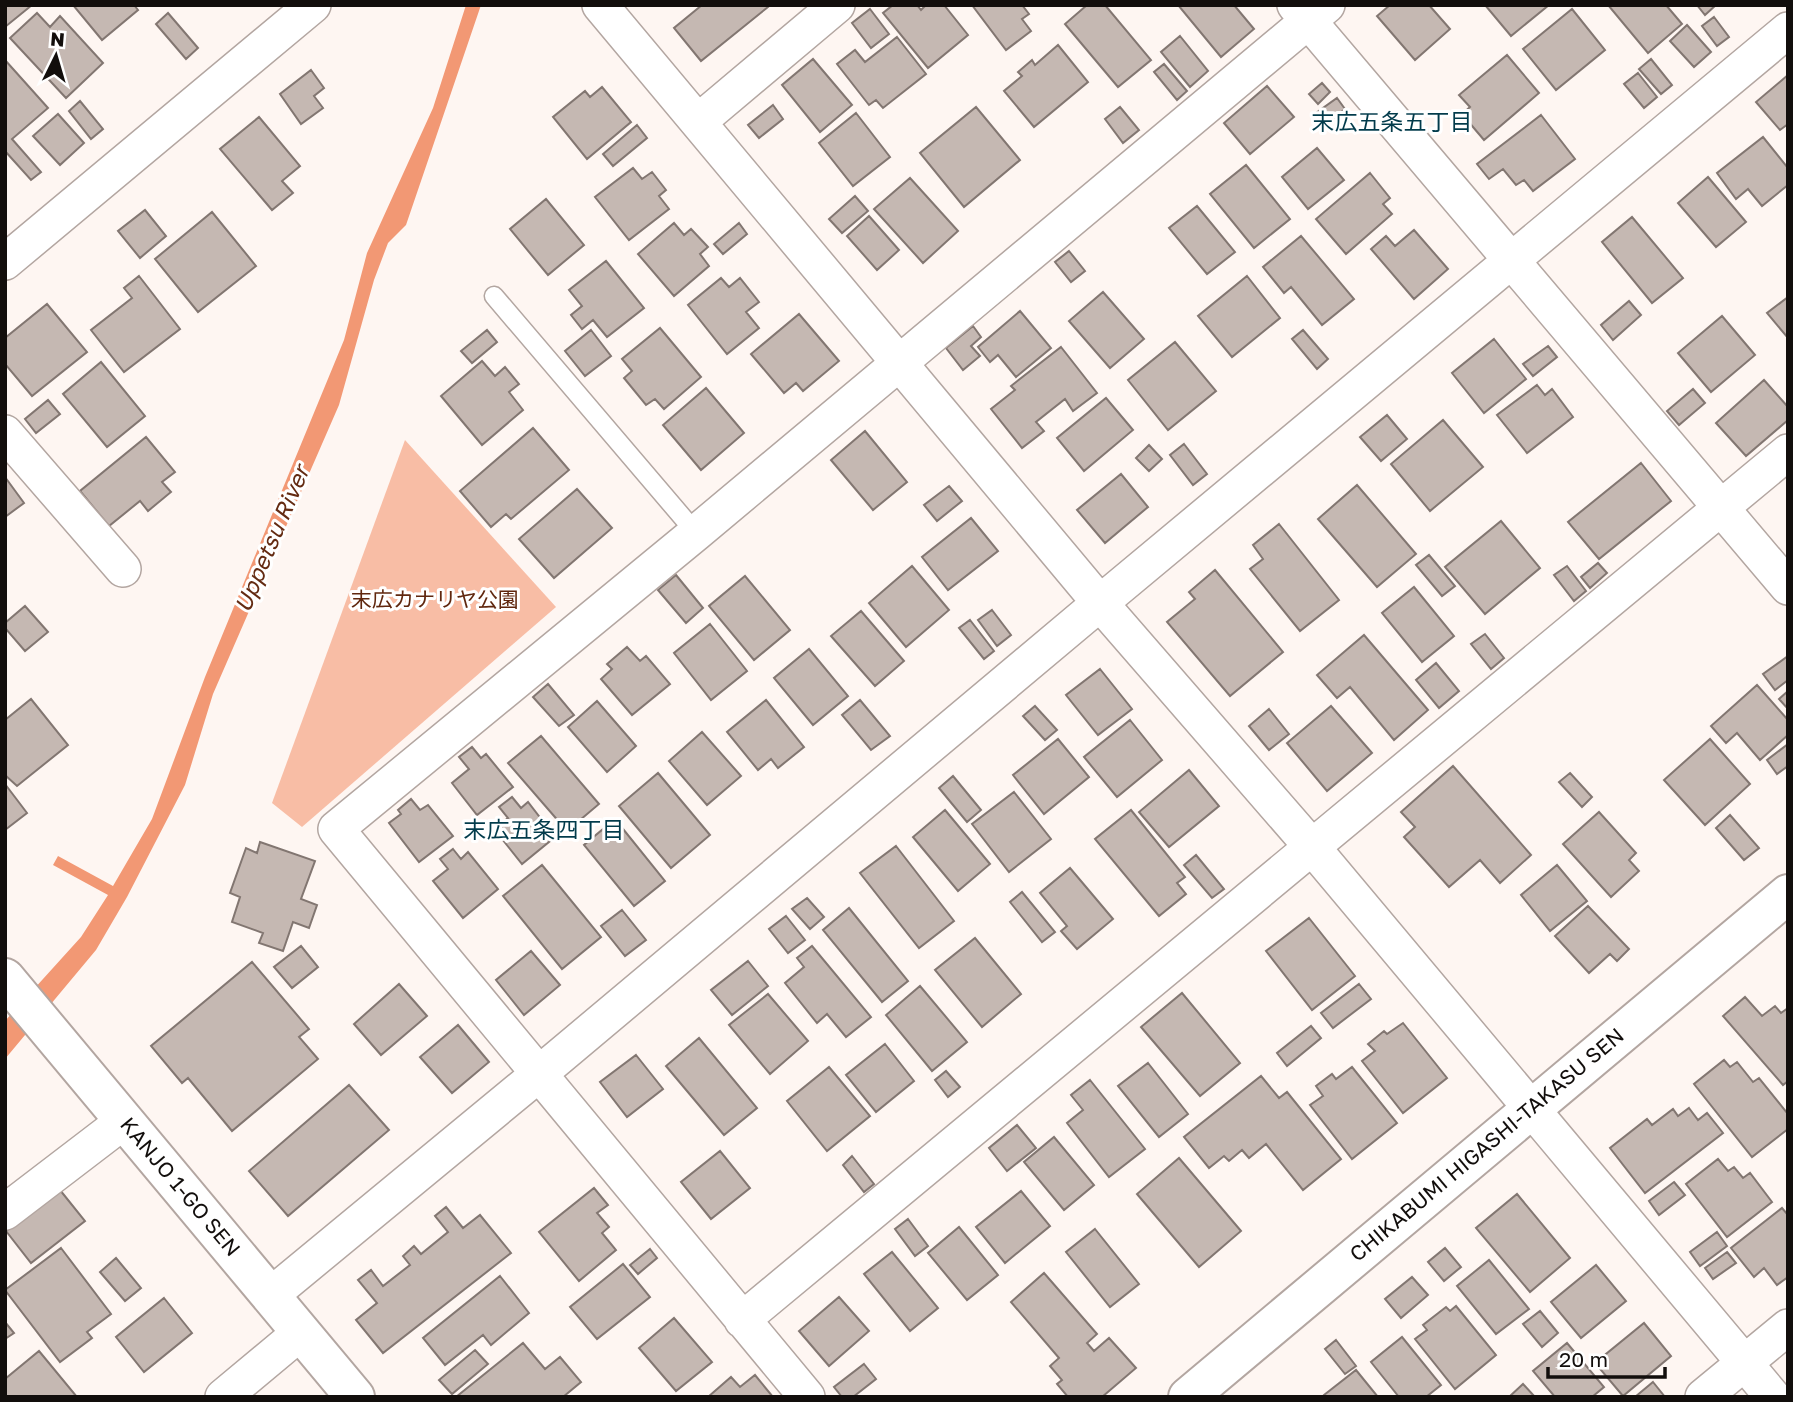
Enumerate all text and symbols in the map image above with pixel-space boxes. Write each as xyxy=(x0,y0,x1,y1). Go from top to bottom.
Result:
north arrow xyxy=(21,21,91,91)
text: N xyxy=(49,26,66,51)
district label: 末広五条五丁目 xyxy=(1312,107,1473,135)
water label: Uppetsu River xyxy=(228,459,316,616)
park label: 末広カナリヤ公園 xyxy=(351,586,519,612)
district label: 末広五条四丁目 xyxy=(464,815,625,843)
street label: CHIKABUMI HIGASHI-TAKASU SEN xyxy=(1344,1022,1629,1267)
street label: KANJO 1-GO SEN xyxy=(115,1112,246,1261)
scale bar xyxy=(1548,1336,1665,1380)
text: 20 m xyxy=(1559,1346,1608,1372)

